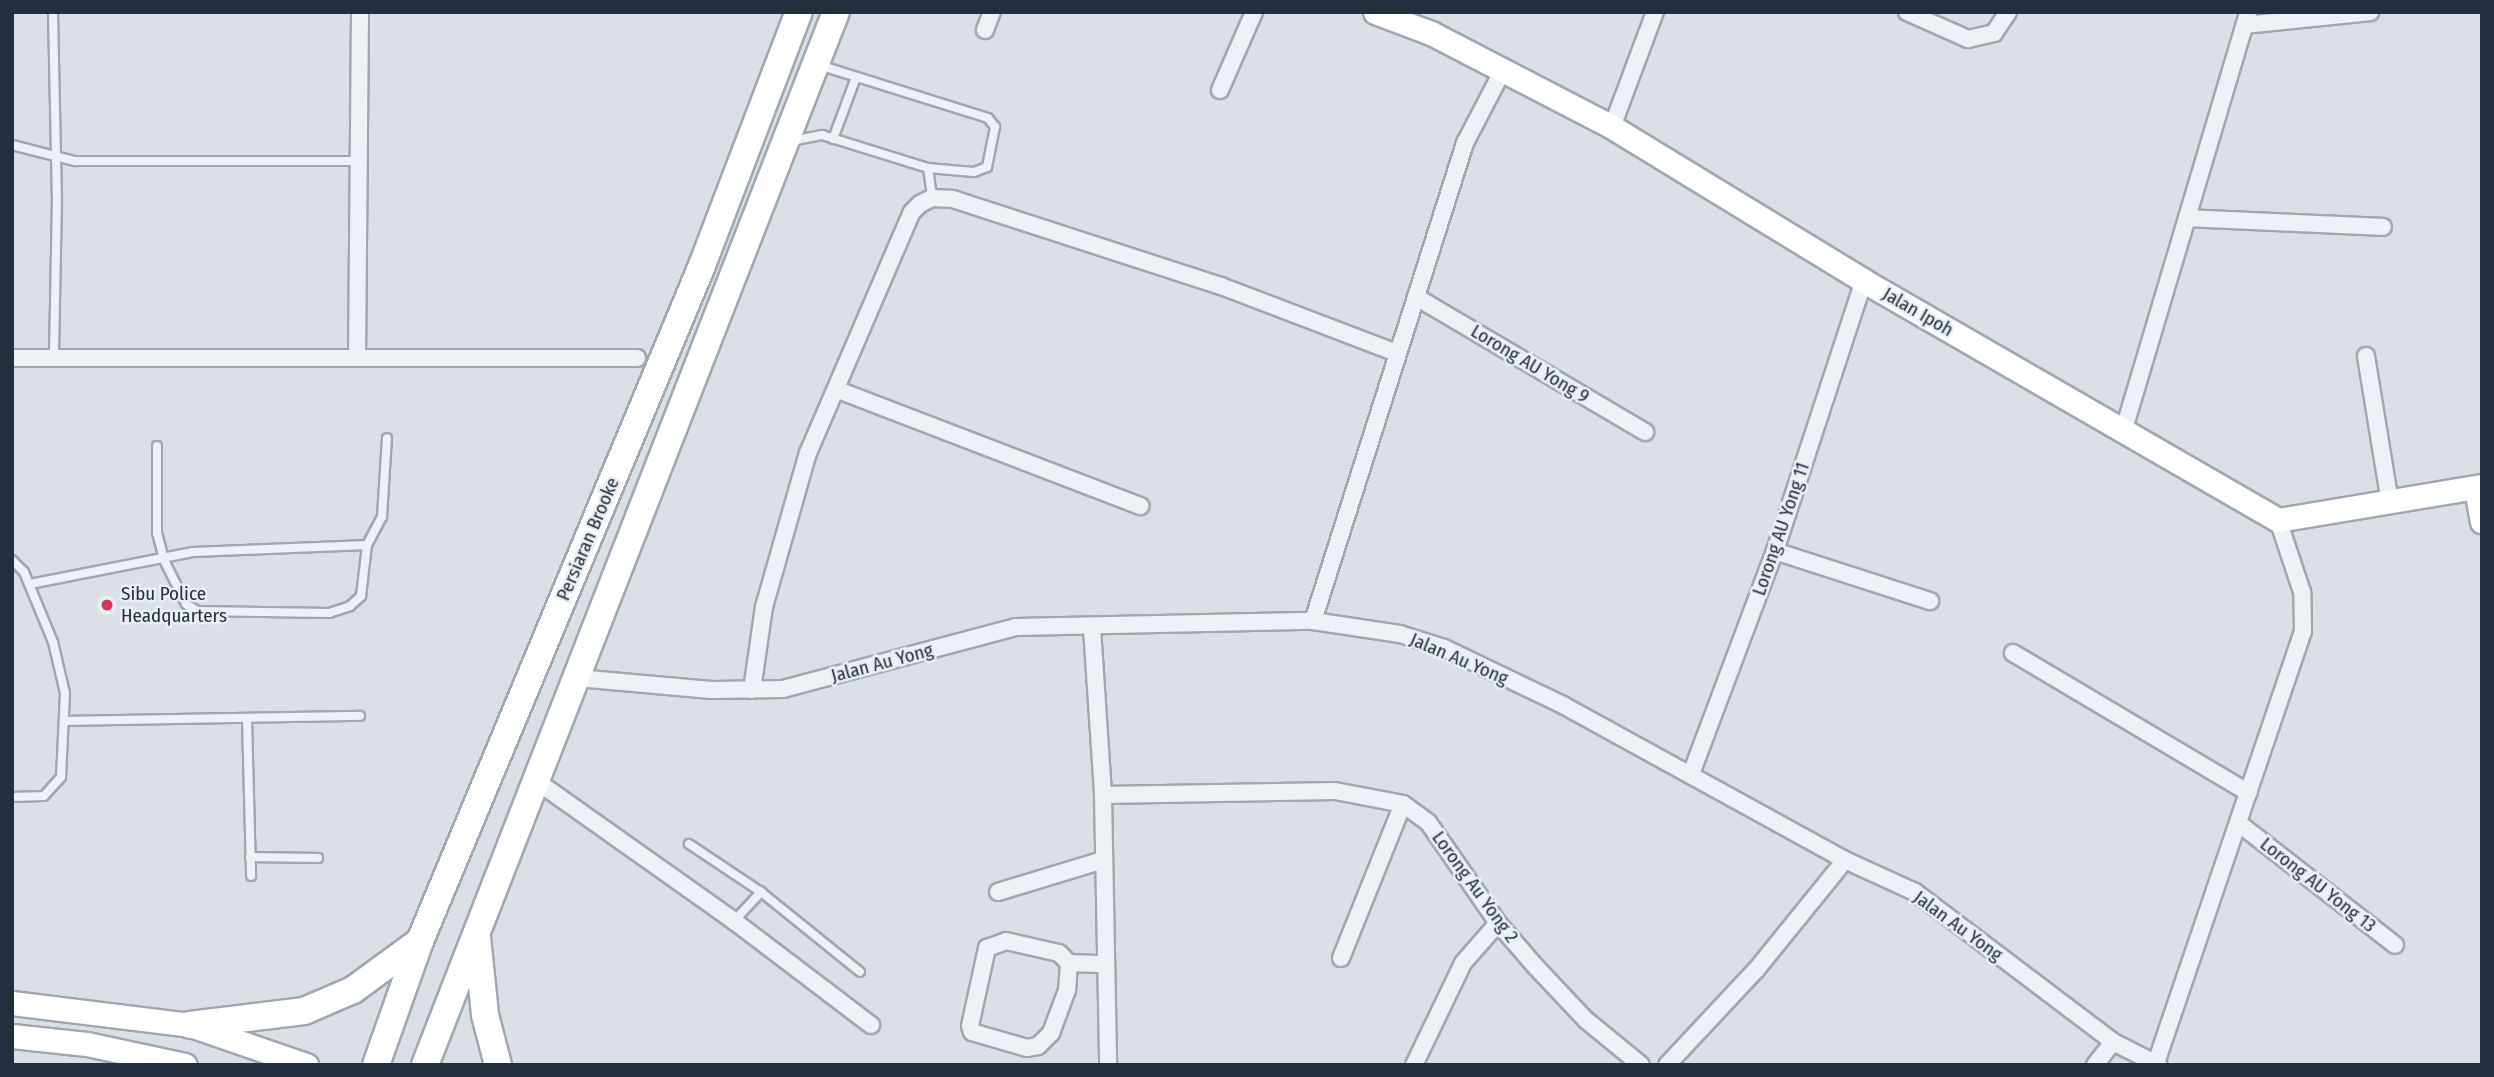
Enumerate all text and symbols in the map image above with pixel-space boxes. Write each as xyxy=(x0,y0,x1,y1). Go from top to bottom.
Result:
street label: Jalan Ipoh xyxy=(1878,283,1958,341)
street label: Lorong AU Yong 9 xyxy=(1467,320,1593,408)
street label: Lorong AU Yong 11 xyxy=(1748,459,1814,599)
street label: Persiaran Brooke xyxy=(552,474,624,604)
place label: Sibu Police Headquarters xyxy=(121,583,227,627)
marker: Sibu Police Headquarters xyxy=(99,597,115,613)
street label: Jalan Au Yong xyxy=(1406,628,1512,690)
street label: Jalan Au Yong xyxy=(828,638,936,688)
street label: Lorong Au Yong 2 xyxy=(1427,827,1523,947)
street label: Lorong AU Yong 13 xyxy=(2256,833,2380,937)
street label: Jalan Au Yong xyxy=(1909,886,2007,966)

